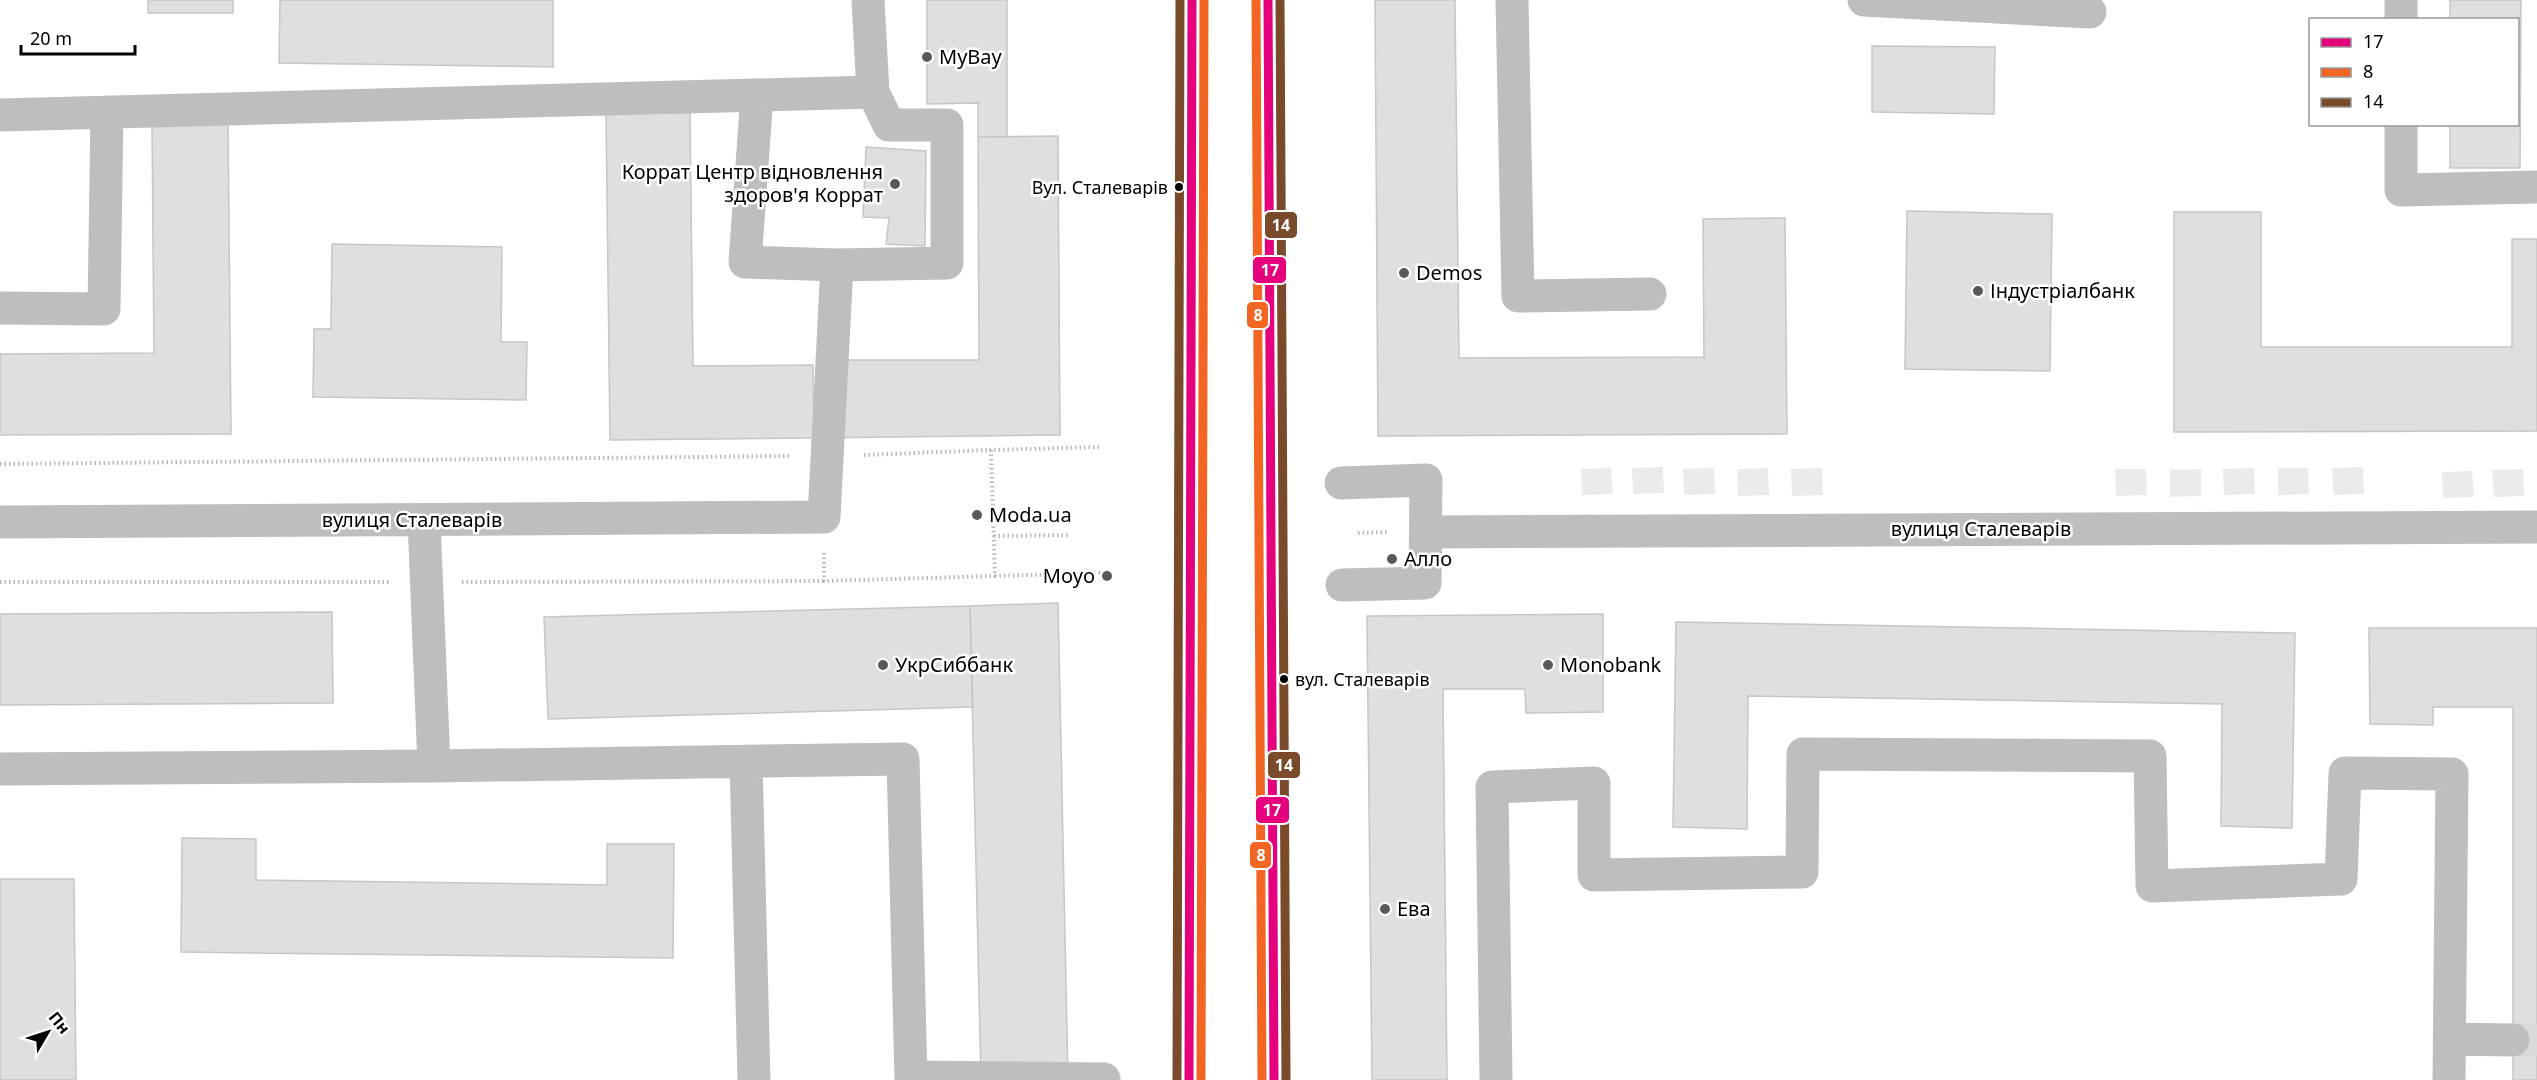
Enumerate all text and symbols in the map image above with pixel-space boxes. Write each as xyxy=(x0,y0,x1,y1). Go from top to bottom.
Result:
scale bar xyxy=(21,18,135,56)
legend xyxy=(2309,18,2519,126)
text: 20 m xyxy=(30,26,72,50)
text: 17 xyxy=(2363,29,2384,53)
place label: MyBay xyxy=(939,43,1003,70)
marker: MyBay xyxy=(920,50,934,64)
text: 8 xyxy=(2363,59,2373,83)
text: 14 xyxy=(2363,89,2384,113)
place label: Коррат Центр відновлення здоров'я Коррат xyxy=(622,158,883,208)
place label: Вул. Сталеварів xyxy=(1032,175,1168,199)
marker: Коррат Центр відновлення здоров'я Коррат xyxy=(888,177,902,191)
marker: Вул. Сталеварів xyxy=(1173,181,1185,193)
line badge: 14 xyxy=(1264,211,1298,239)
text: 14 xyxy=(1272,214,1290,236)
line badge: 17 xyxy=(1252,256,1287,284)
text: 17 xyxy=(1261,259,1279,281)
place label: Demos xyxy=(1416,259,1482,286)
marker: Demos xyxy=(1397,266,1411,280)
place label: Індустріалбанк xyxy=(1990,277,2135,304)
marker: Індустріалбанк xyxy=(1971,284,1985,298)
line badge: 8 xyxy=(1246,301,1269,329)
text: 8 xyxy=(1253,304,1263,326)
place label: Moda.ua xyxy=(989,501,1072,528)
street label: вулиця Сталеварів xyxy=(322,506,502,533)
marker: Moda.ua xyxy=(970,508,984,522)
street label: вулиця Сталеварів xyxy=(1891,515,2071,542)
place label: Алло xyxy=(1404,545,1452,572)
marker: Алло xyxy=(1385,552,1399,566)
place label: Moyo xyxy=(1043,562,1095,589)
marker: Moyo xyxy=(1100,569,1114,583)
place label: УкрСиббанк xyxy=(895,651,1013,678)
place label: Monobank xyxy=(1560,651,1662,678)
marker: УкрСиббанк xyxy=(876,658,890,672)
marker: Monobank xyxy=(1541,658,1555,672)
place label: вул. Сталеварів xyxy=(1295,667,1430,691)
marker: вул. Сталеварів xyxy=(1278,673,1290,685)
line badge: 14 xyxy=(1267,751,1301,779)
text: 14 xyxy=(1275,754,1293,776)
line badge: 17 xyxy=(1255,796,1290,824)
text: 17 xyxy=(1263,799,1281,821)
line badge: 8 xyxy=(1249,841,1272,869)
text: 8 xyxy=(1256,844,1266,866)
place label: Ева xyxy=(1397,895,1431,922)
marker: Ева xyxy=(1378,902,1392,916)
north arrow xyxy=(18,1002,78,1062)
text: Пн xyxy=(44,1007,75,1038)

